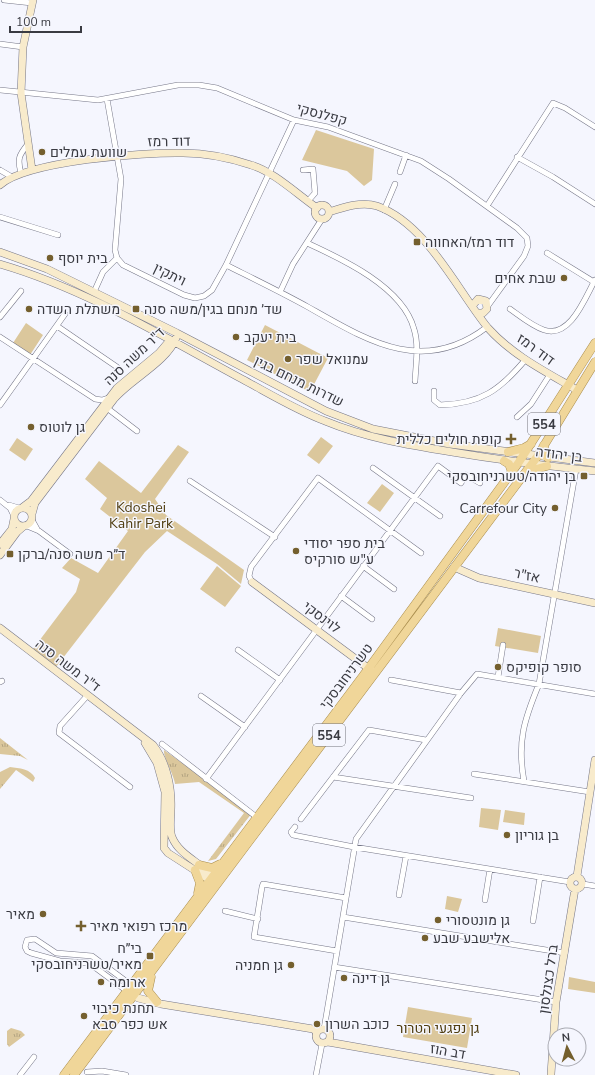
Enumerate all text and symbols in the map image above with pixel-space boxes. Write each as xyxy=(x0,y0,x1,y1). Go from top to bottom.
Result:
scale bar xyxy=(10,8,81,34)
text: 100 m xyxy=(16,14,51,30)
street label: קפלנסקי xyxy=(294,99,349,130)
street label: דוד רמז xyxy=(147,132,191,151)
place label: שוועת עמלים xyxy=(50,143,127,162)
marker: שוועת עמלים xyxy=(37,147,47,157)
place label: דוד רמז/האחווה xyxy=(425,233,514,252)
marker: דוד רמז/האחווה xyxy=(412,237,422,247)
place label: בית יוסף xyxy=(58,249,108,268)
marker: בית יוסף xyxy=(45,253,55,263)
street label: ויתקין xyxy=(150,258,189,290)
place label: שבת אחים xyxy=(495,269,556,288)
marker: שבת אחים xyxy=(559,273,569,283)
place label: משתלת השדה xyxy=(37,300,120,319)
place label: שד׳ מנחם בגין/משה סנה xyxy=(144,300,282,319)
marker: משתלת השדה xyxy=(24,304,34,314)
marker: שד׳ מנחם בגין/משה סנה xyxy=(131,304,141,314)
street label: ד"ר משה סנה xyxy=(100,323,169,390)
place label: בית יעקב xyxy=(244,328,297,347)
street label: דוד רמז xyxy=(513,329,559,370)
marker: בית יעקב xyxy=(231,332,241,342)
place label: עמנואל שפר xyxy=(296,350,369,369)
street label: שדרות מנחם בגין xyxy=(251,351,347,411)
marker: עמנואל שפר xyxy=(283,354,293,364)
road number: 554 xyxy=(528,413,560,435)
place label: גן לוטוס xyxy=(39,418,85,437)
marker: גן לוטוס xyxy=(26,422,36,432)
place label: קופת חולים כללית xyxy=(397,430,502,449)
marker: קופת חולים כללית xyxy=(505,433,517,445)
street label: בן יהודה xyxy=(534,442,584,467)
place label: בן יהודה/טשרניחובסקי xyxy=(447,467,577,486)
marker: בן יהודה/טשרניחובסקי xyxy=(579,471,589,481)
park label: Kdoshei Kahir Park xyxy=(109,498,174,533)
place label: Carrefour City xyxy=(459,499,548,518)
marker: Carrefour City xyxy=(550,503,560,513)
place label: בית ספר יסודי ע"ש סורקיס xyxy=(304,534,386,569)
place label: ד״ר משה סנה/ברקן xyxy=(18,545,125,564)
marker: בית ספר יסודי ע"ש סורקיס xyxy=(291,546,301,556)
marker: ד״ר משה סנה/ברקן xyxy=(5,549,15,559)
street label: אז"ר xyxy=(512,563,542,588)
street label: לוינסקי xyxy=(299,597,344,638)
street label: ד"ר משה סנה xyxy=(31,635,104,696)
street label: טשרניחובסקי xyxy=(315,640,377,713)
place label: סופר קופיקס xyxy=(506,658,582,677)
marker: סופר קופיקס xyxy=(493,662,503,672)
road number: 554 xyxy=(313,724,345,746)
place label: בן גוריון xyxy=(515,826,559,845)
marker: בן גוריון xyxy=(502,830,512,840)
place label: מאיר xyxy=(6,905,35,924)
marker: מאיר xyxy=(38,909,48,919)
place label: גן מונטסורי xyxy=(446,911,510,930)
marker: גן מונטסורי xyxy=(433,915,443,925)
place label: מרכז רפואי מאיר xyxy=(90,917,187,936)
marker: מרכז רפואי מאיר xyxy=(75,920,87,932)
place label: אלישבע שבע xyxy=(433,929,510,948)
marker: אלישבע שבע xyxy=(420,933,430,943)
place label: בי״ח מאיר/טשרניחובסקי xyxy=(31,939,143,974)
street label: ברל כצנלסון xyxy=(534,943,563,1015)
marker: בי״ח מאיר/טשרניחובסקי xyxy=(145,951,155,961)
place label: גן חמניה xyxy=(235,956,283,975)
marker: גן חמניה xyxy=(286,960,296,970)
place label: גן דינה xyxy=(352,969,390,988)
place label: ארומה xyxy=(109,973,146,992)
marker: גן דינה xyxy=(339,973,349,983)
marker: ארומה xyxy=(96,977,106,987)
place label: תחנת כיבוי אש כפר סבא xyxy=(92,999,168,1034)
marker: תחנת כיבוי אש כפר סבא xyxy=(79,1011,89,1021)
place label: כוכב השרון xyxy=(325,1015,390,1034)
marker: כוכב השרון xyxy=(312,1019,322,1029)
park label: גן נפגעי הטרור xyxy=(397,1019,479,1038)
north arrow xyxy=(547,1027,587,1067)
text: N xyxy=(561,1030,571,1045)
street label: דב הוז xyxy=(429,1039,467,1064)

